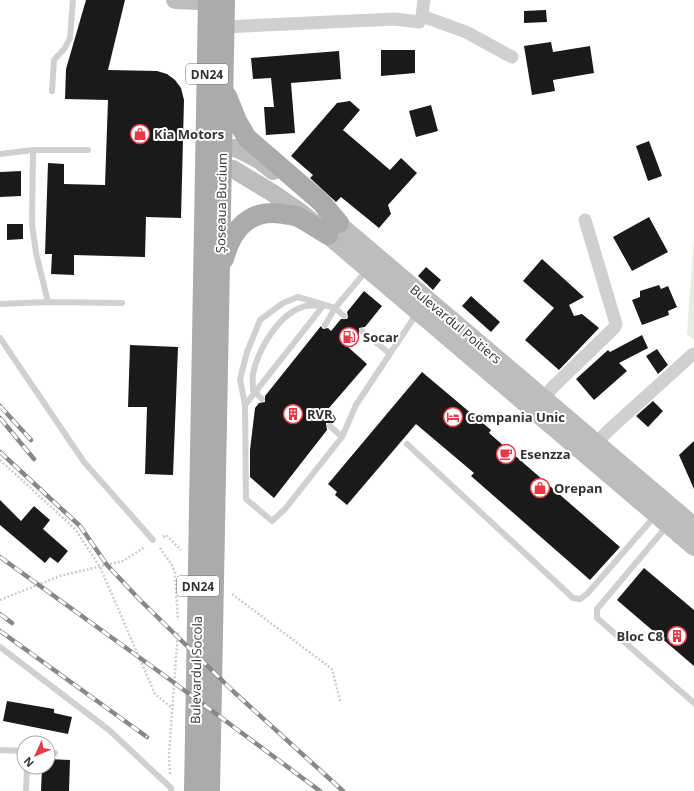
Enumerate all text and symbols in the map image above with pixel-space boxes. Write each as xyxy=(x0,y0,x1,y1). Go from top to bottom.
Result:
road number: DN24 xyxy=(186,64,228,84)
shop icon: Kia Motors xyxy=(129,123,151,145)
place label: Kia Motors xyxy=(154,125,224,143)
street label: Șoseaua Bucium xyxy=(211,153,231,253)
street label: Bulevardul Poitiers xyxy=(406,280,506,368)
fuel station icon: Socar xyxy=(338,326,360,348)
place label: Socar xyxy=(363,328,399,346)
building icon: RVR xyxy=(282,403,304,425)
place label: RVR xyxy=(307,405,333,423)
hotel icon: Compania Unic xyxy=(442,406,464,428)
place label: Compania Unic xyxy=(467,408,565,426)
cafe icon: Esenzza xyxy=(495,443,517,465)
place label: Esenzza xyxy=(520,445,571,463)
shop icon: Orepan xyxy=(529,477,551,499)
place label: Orepan xyxy=(554,479,603,497)
road number: DN24 xyxy=(177,576,219,596)
street label: Bulevardul Socola xyxy=(186,616,206,724)
building icon: Bloc C8 xyxy=(666,625,688,647)
place label: Bloc C8 xyxy=(616,627,663,645)
north arrow xyxy=(16,735,56,775)
text: N xyxy=(20,754,37,771)

